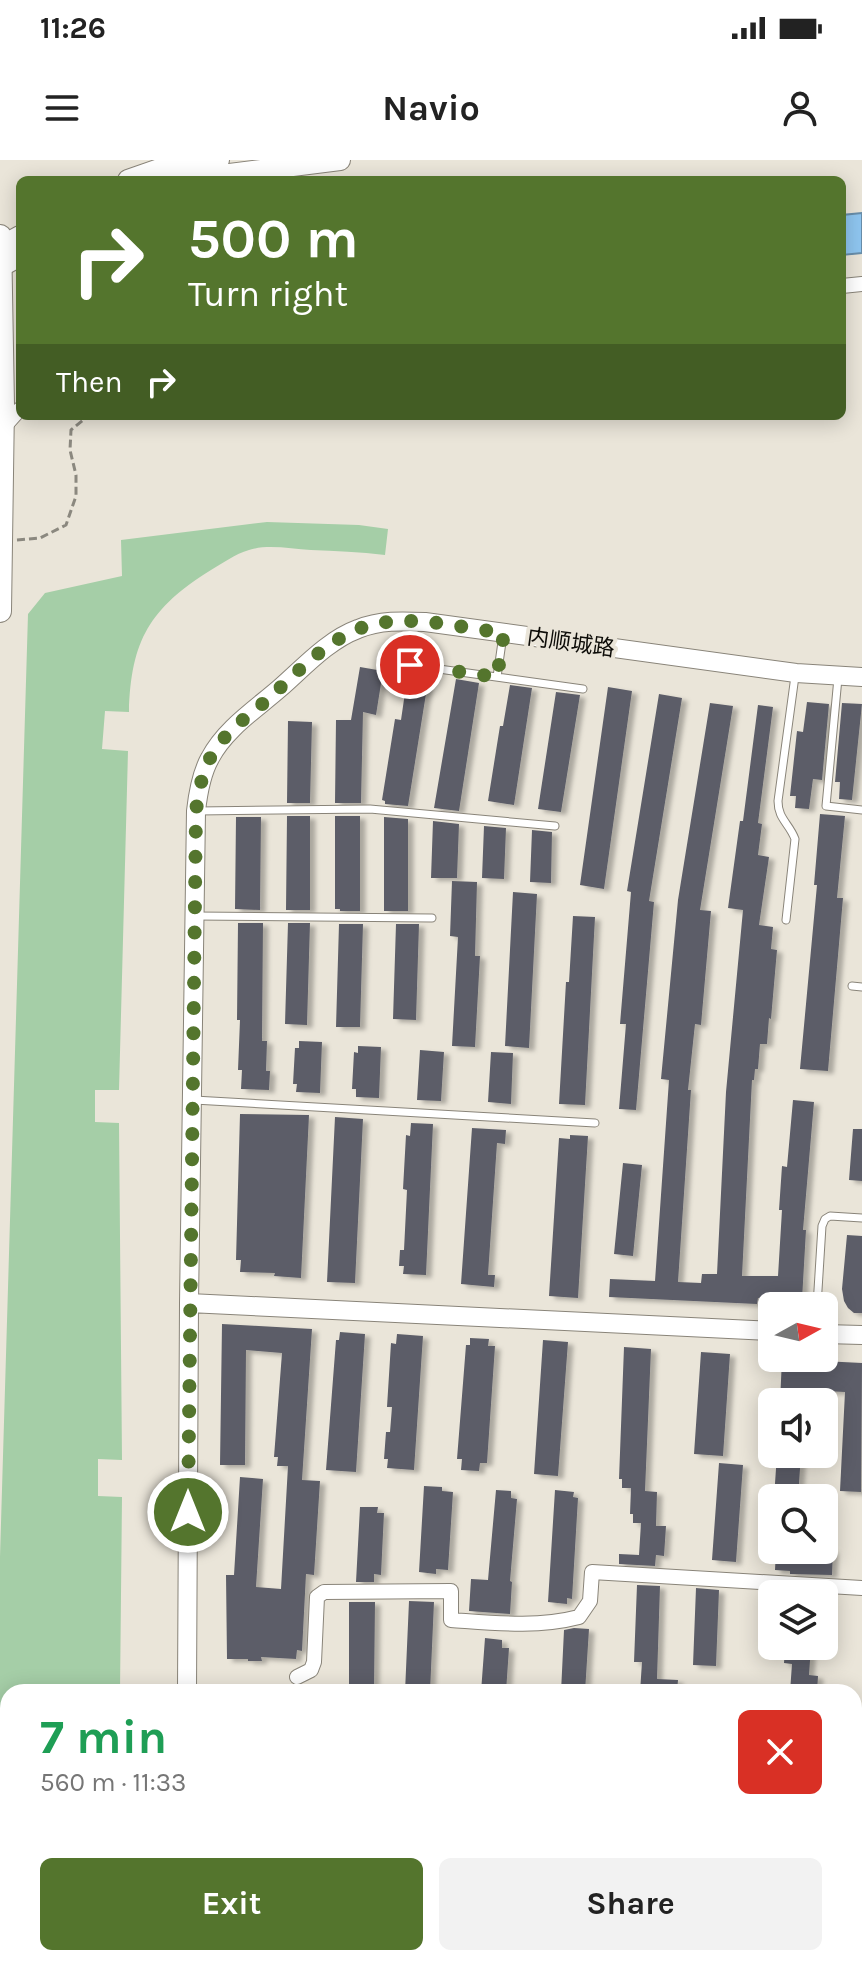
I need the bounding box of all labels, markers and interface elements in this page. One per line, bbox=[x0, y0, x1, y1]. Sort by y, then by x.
text: 11:26 bbox=[40, 10, 106, 46]
icon: menu bbox=[40, 86, 84, 130]
icon: person bbox=[778, 86, 822, 130]
text: Navio bbox=[382, 87, 480, 129]
text: 500 m bbox=[188, 206, 359, 271]
icon: right bbox=[56, 208, 160, 312]
text: Turn right bbox=[188, 273, 348, 315]
icon: right bbox=[139, 360, 183, 404]
text: Then bbox=[56, 364, 123, 400]
street label: 内顺城路 bbox=[525, 624, 616, 662]
pin bbox=[376, 631, 444, 699]
icon: arrive bbox=[388, 643, 432, 687]
north arrow bbox=[758, 1292, 838, 1372]
map controls bbox=[758, 1292, 838, 1660]
button: sound bbox=[758, 1388, 838, 1468]
position arrow bbox=[146, 1470, 230, 1554]
button: search bbox=[758, 1484, 838, 1564]
button: layers bbox=[758, 1580, 838, 1660]
text: 7 min bbox=[40, 1709, 167, 1765]
button: close bbox=[738, 1710, 822, 1794]
text: 560 m · 11:33 bbox=[40, 1767, 186, 1798]
button: Exit bbox=[40, 1858, 423, 1950]
button: Share bbox=[439, 1858, 822, 1950]

